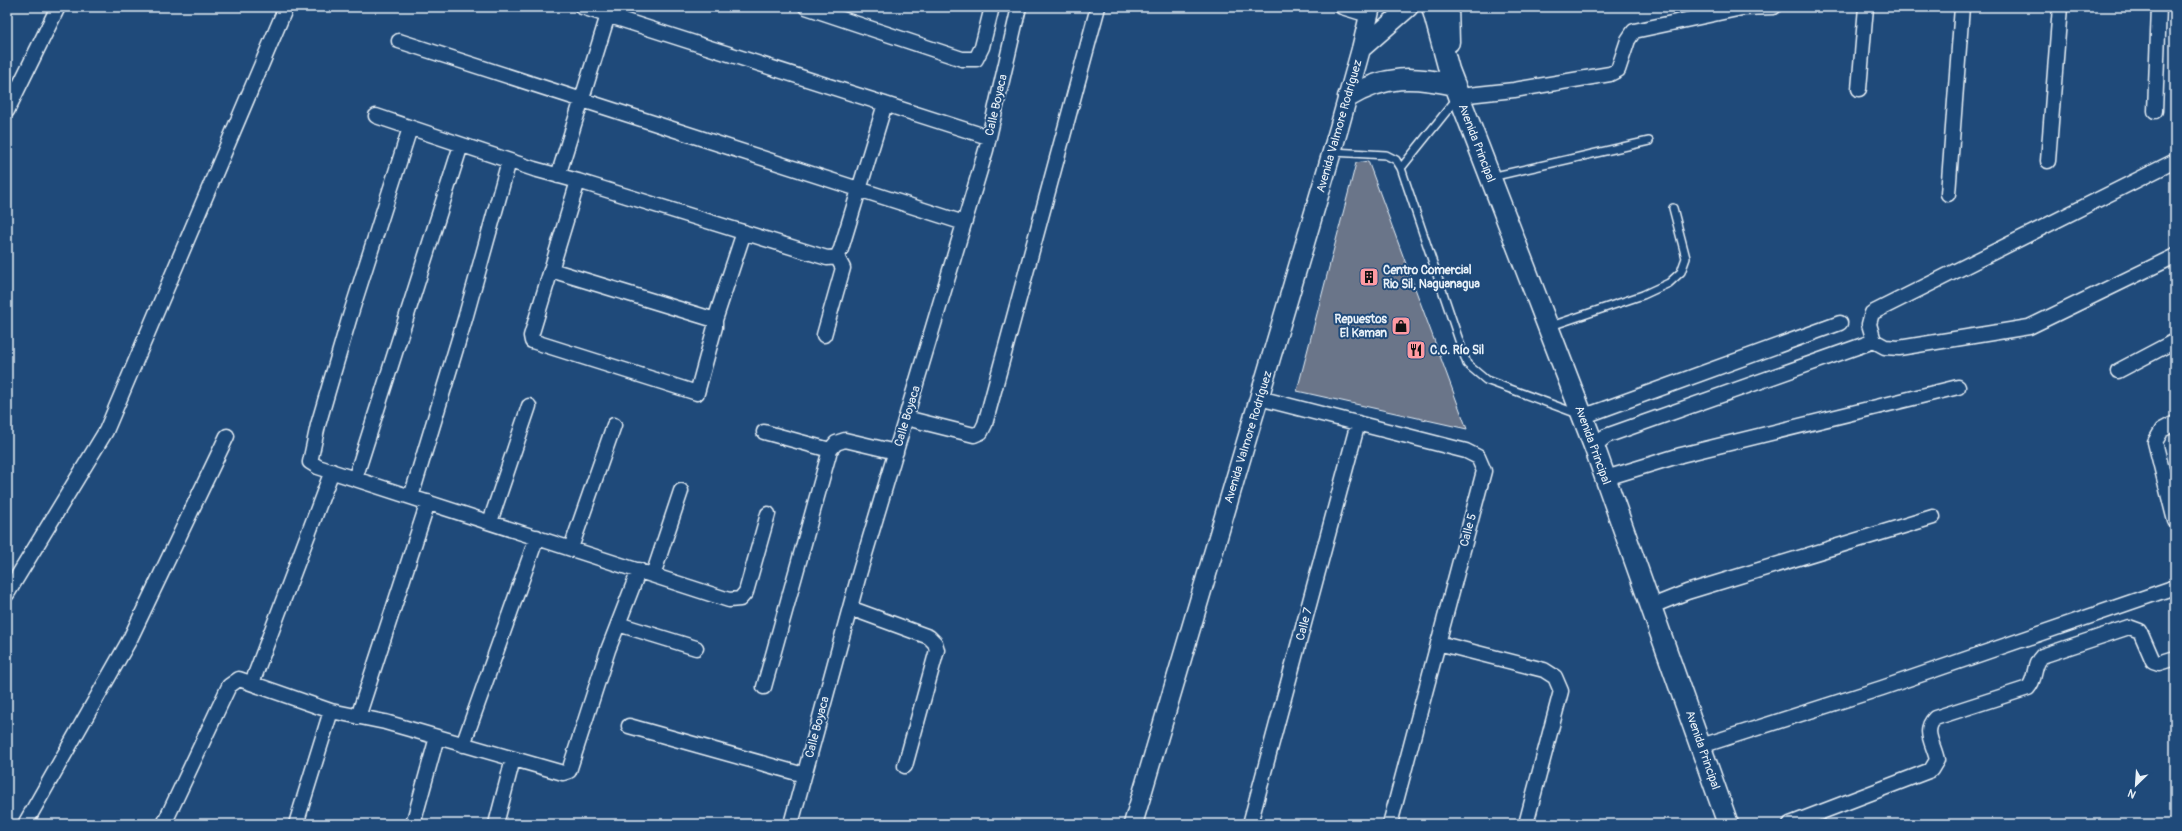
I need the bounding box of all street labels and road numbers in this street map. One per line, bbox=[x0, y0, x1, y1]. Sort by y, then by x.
street label: Avenida Valmore Rodríguez bbox=[1313, 58, 1366, 194]
street label: Calle Boyaca bbox=[982, 72, 1011, 137]
street label: Avenida Principal bbox=[1455, 102, 1498, 185]
street label: Avenida Valmore Rodríguez bbox=[1221, 369, 1276, 505]
street label: Calle Boyaca bbox=[891, 384, 924, 448]
street label: Avenida Principal bbox=[1571, 404, 1614, 487]
street label: Calle 5 bbox=[1457, 512, 1480, 548]
street label: Calle 7 bbox=[1293, 605, 1316, 642]
street label: Calle Boyaca bbox=[802, 694, 833, 759]
street label: Avenida Principal bbox=[1682, 709, 1723, 792]

